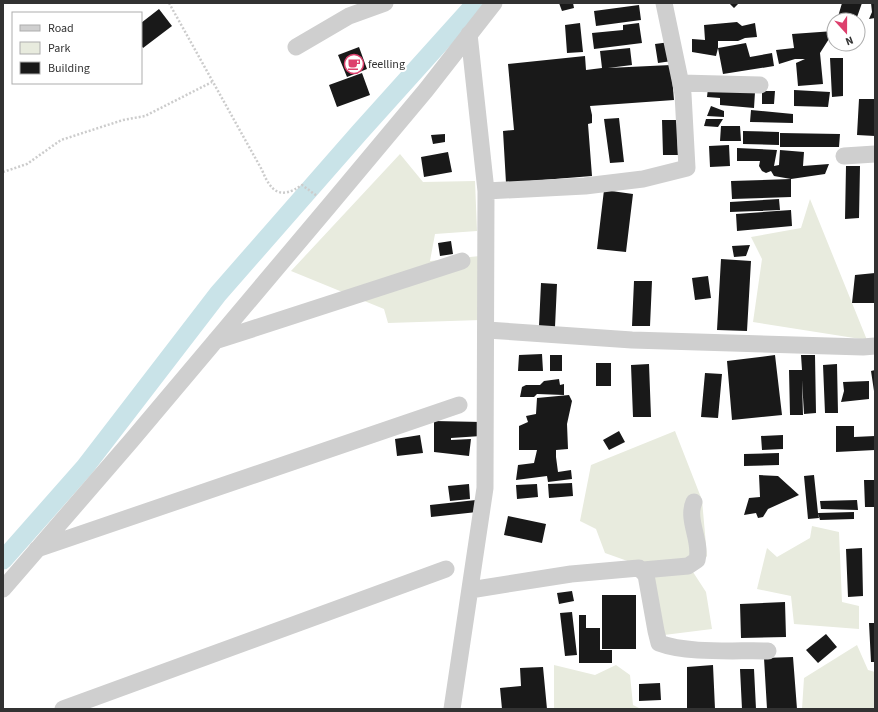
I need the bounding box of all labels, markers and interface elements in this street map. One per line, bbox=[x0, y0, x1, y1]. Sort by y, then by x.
legend bbox=[12, 12, 142, 84]
north arrow bbox=[826, 12, 866, 52]
text: Road bbox=[48, 20, 74, 37]
text: N bbox=[843, 33, 856, 49]
text: Park bbox=[48, 40, 70, 57]
cafe icon: feelling bbox=[343, 53, 365, 75]
place label: feelling bbox=[368, 56, 405, 73]
text: Building bbox=[48, 60, 90, 77]

